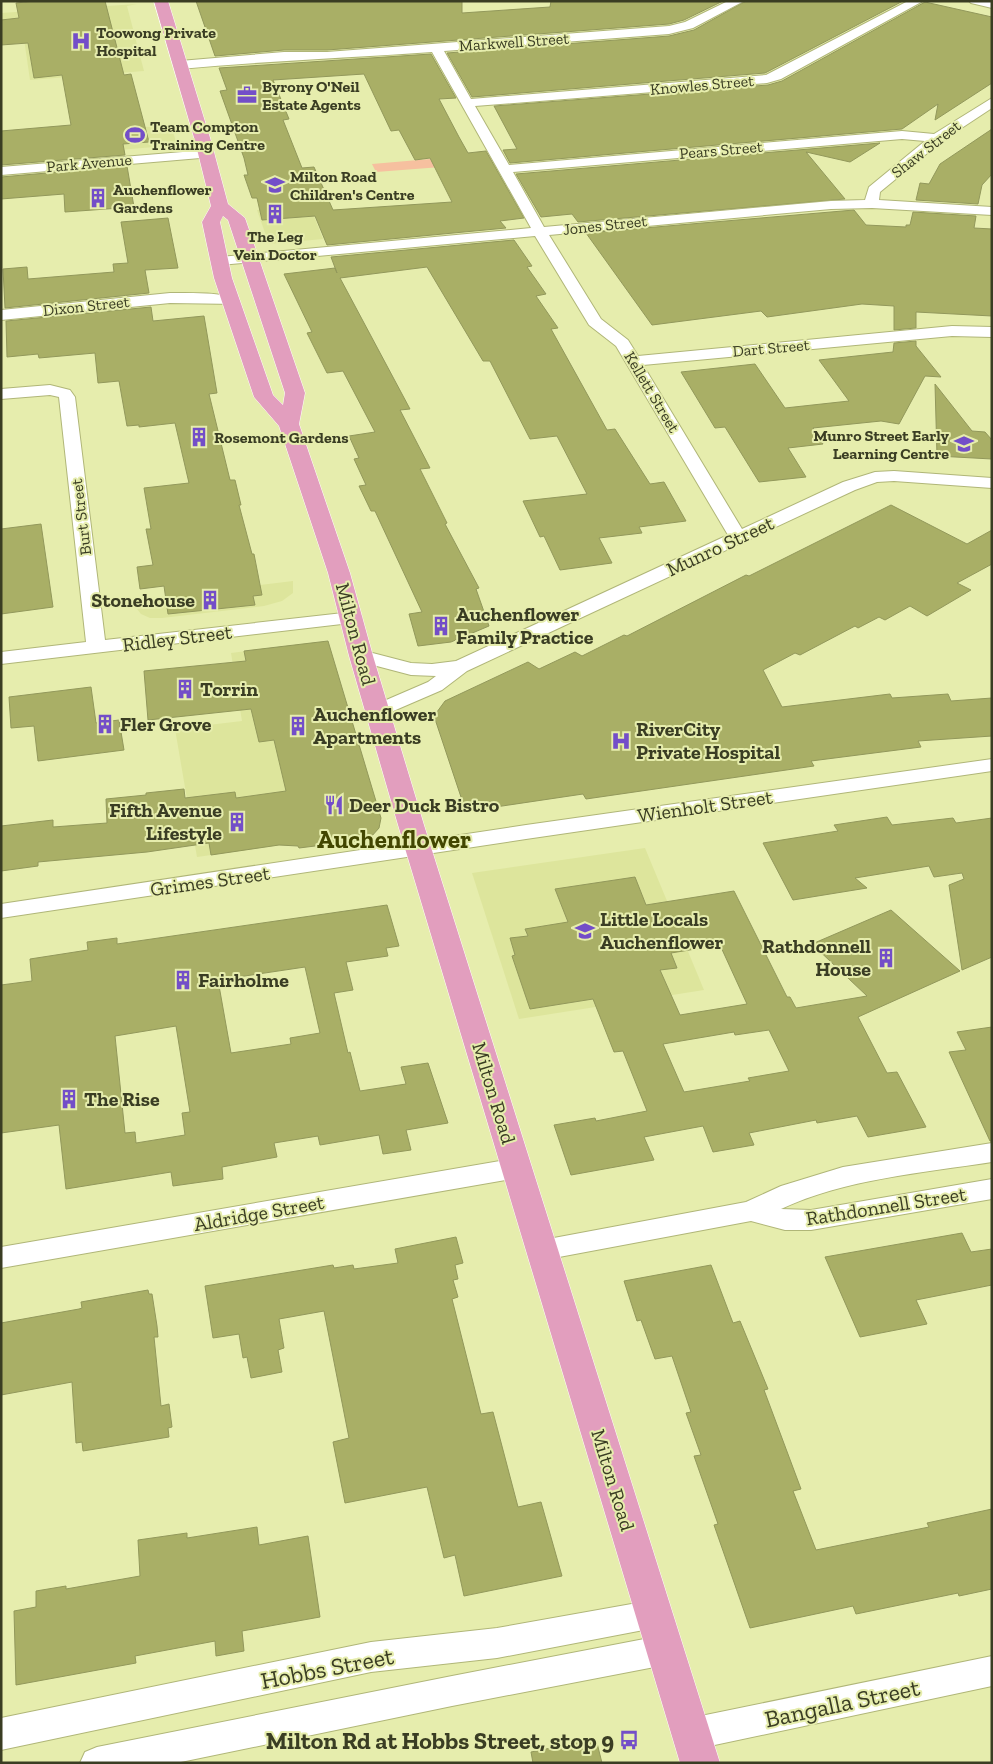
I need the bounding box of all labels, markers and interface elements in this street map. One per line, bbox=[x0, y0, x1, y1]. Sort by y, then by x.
place label: Toowong Private Hospital bbox=[96, 23, 216, 60]
street label: Markwell Street bbox=[458, 29, 570, 55]
hospital icon: Toowong Private Hospital bbox=[70, 30, 92, 52]
street label: Knowles Street bbox=[649, 71, 755, 99]
place label: Byrony O'Neil Estate Agents bbox=[262, 77, 361, 114]
office icon: Byrony O'Neil Estate Agents bbox=[236, 84, 258, 106]
street label: Shaw Street bbox=[888, 116, 964, 182]
place label: Team Compton Training Centre bbox=[150, 117, 265, 154]
sports icon: Team Compton Training Centre bbox=[124, 124, 146, 146]
street label: Pears Street bbox=[679, 137, 764, 163]
street label: Park Avenue bbox=[46, 150, 132, 176]
place label: Milton Road Children's Centre bbox=[290, 167, 415, 204]
school or university icon: Milton Road Children's Centre bbox=[264, 174, 286, 196]
place label: Auchenflower Gardens bbox=[113, 180, 212, 217]
building icon: Auchenflower Gardens bbox=[87, 187, 109, 209]
building icon: The Leg Vein Doctor bbox=[264, 203, 286, 225]
street label: Jones Street bbox=[562, 211, 648, 239]
place label: The Leg Vein Doctor bbox=[233, 227, 317, 264]
street label: Dixon Street bbox=[42, 292, 130, 320]
street label: Dart Street bbox=[732, 335, 810, 361]
street label: Kellett Street bbox=[620, 348, 684, 436]
building icon: Rosemont Gardens bbox=[188, 426, 210, 448]
place label: Munro Street Early Learning Centre bbox=[813, 426, 950, 463]
place label: Rosemont Gardens bbox=[214, 428, 349, 447]
school or university icon: Munro Street Early Learning Centre bbox=[953, 433, 975, 455]
street label: Burt Street bbox=[67, 478, 95, 556]
street label: Munro Street bbox=[662, 510, 778, 581]
street label: Milton Road bbox=[331, 580, 381, 688]
place label: Stonehouse bbox=[91, 588, 195, 612]
building icon: Stonehouse bbox=[199, 589, 221, 611]
place label: Auchenflower Family Practice bbox=[456, 602, 594, 649]
building icon: Auchenflower Family Practice bbox=[430, 615, 452, 637]
street label: Ridley Street bbox=[121, 619, 234, 657]
place label: Torrin bbox=[200, 677, 258, 701]
building icon: Torrin bbox=[174, 678, 196, 700]
place label: Auchenflower Apartments bbox=[313, 702, 436, 749]
place label: Fler Grove bbox=[120, 712, 212, 736]
building icon: Fler Grove bbox=[94, 713, 116, 735]
building icon: Auchenflower Apartments bbox=[287, 715, 309, 737]
place label: RiverCity Private Hospital bbox=[636, 717, 780, 764]
hospital icon: RiverCity Private Hospital bbox=[610, 730, 632, 752]
street label: Wienholt Street bbox=[636, 785, 775, 827]
place label: Deer Duck Bistro bbox=[349, 793, 500, 817]
restaurant icon: Deer Duck Bistro bbox=[323, 794, 345, 816]
place label: Fifth Avenue Lifestyle bbox=[109, 798, 222, 845]
building icon: Fifth Avenue Lifestyle bbox=[226, 811, 248, 833]
district label: Auchenflower bbox=[317, 824, 471, 854]
street label: Grimes Street bbox=[149, 861, 272, 901]
place label: Little Locals Auchenflower bbox=[600, 907, 723, 954]
school or university icon: Little Locals Auchenflower bbox=[574, 920, 596, 942]
place label: Rathdonnell House bbox=[762, 934, 871, 981]
building icon: Rathdonnell House bbox=[875, 947, 897, 969]
place label: Fairholme bbox=[198, 968, 289, 992]
building icon: Fairholme bbox=[172, 969, 194, 991]
street label: Milton Road bbox=[467, 1039, 521, 1147]
place label: The Rise bbox=[84, 1087, 160, 1111]
building icon: The Rise bbox=[58, 1088, 80, 1110]
street label: Rathdonnell Street bbox=[804, 1181, 968, 1231]
street label: Aldridge Street bbox=[192, 1190, 327, 1236]
street label: Milton Road bbox=[586, 1426, 640, 1534]
street label: Hobbs Street bbox=[258, 1641, 396, 1695]
street label: Bangalla Street bbox=[762, 1672, 922, 1734]
place label: Milton Rd at Hobbs Street, stop 9 bbox=[266, 1726, 614, 1755]
bus stop icon: Milton Rd at Hobbs Street, stop 9 bbox=[618, 1729, 640, 1751]

